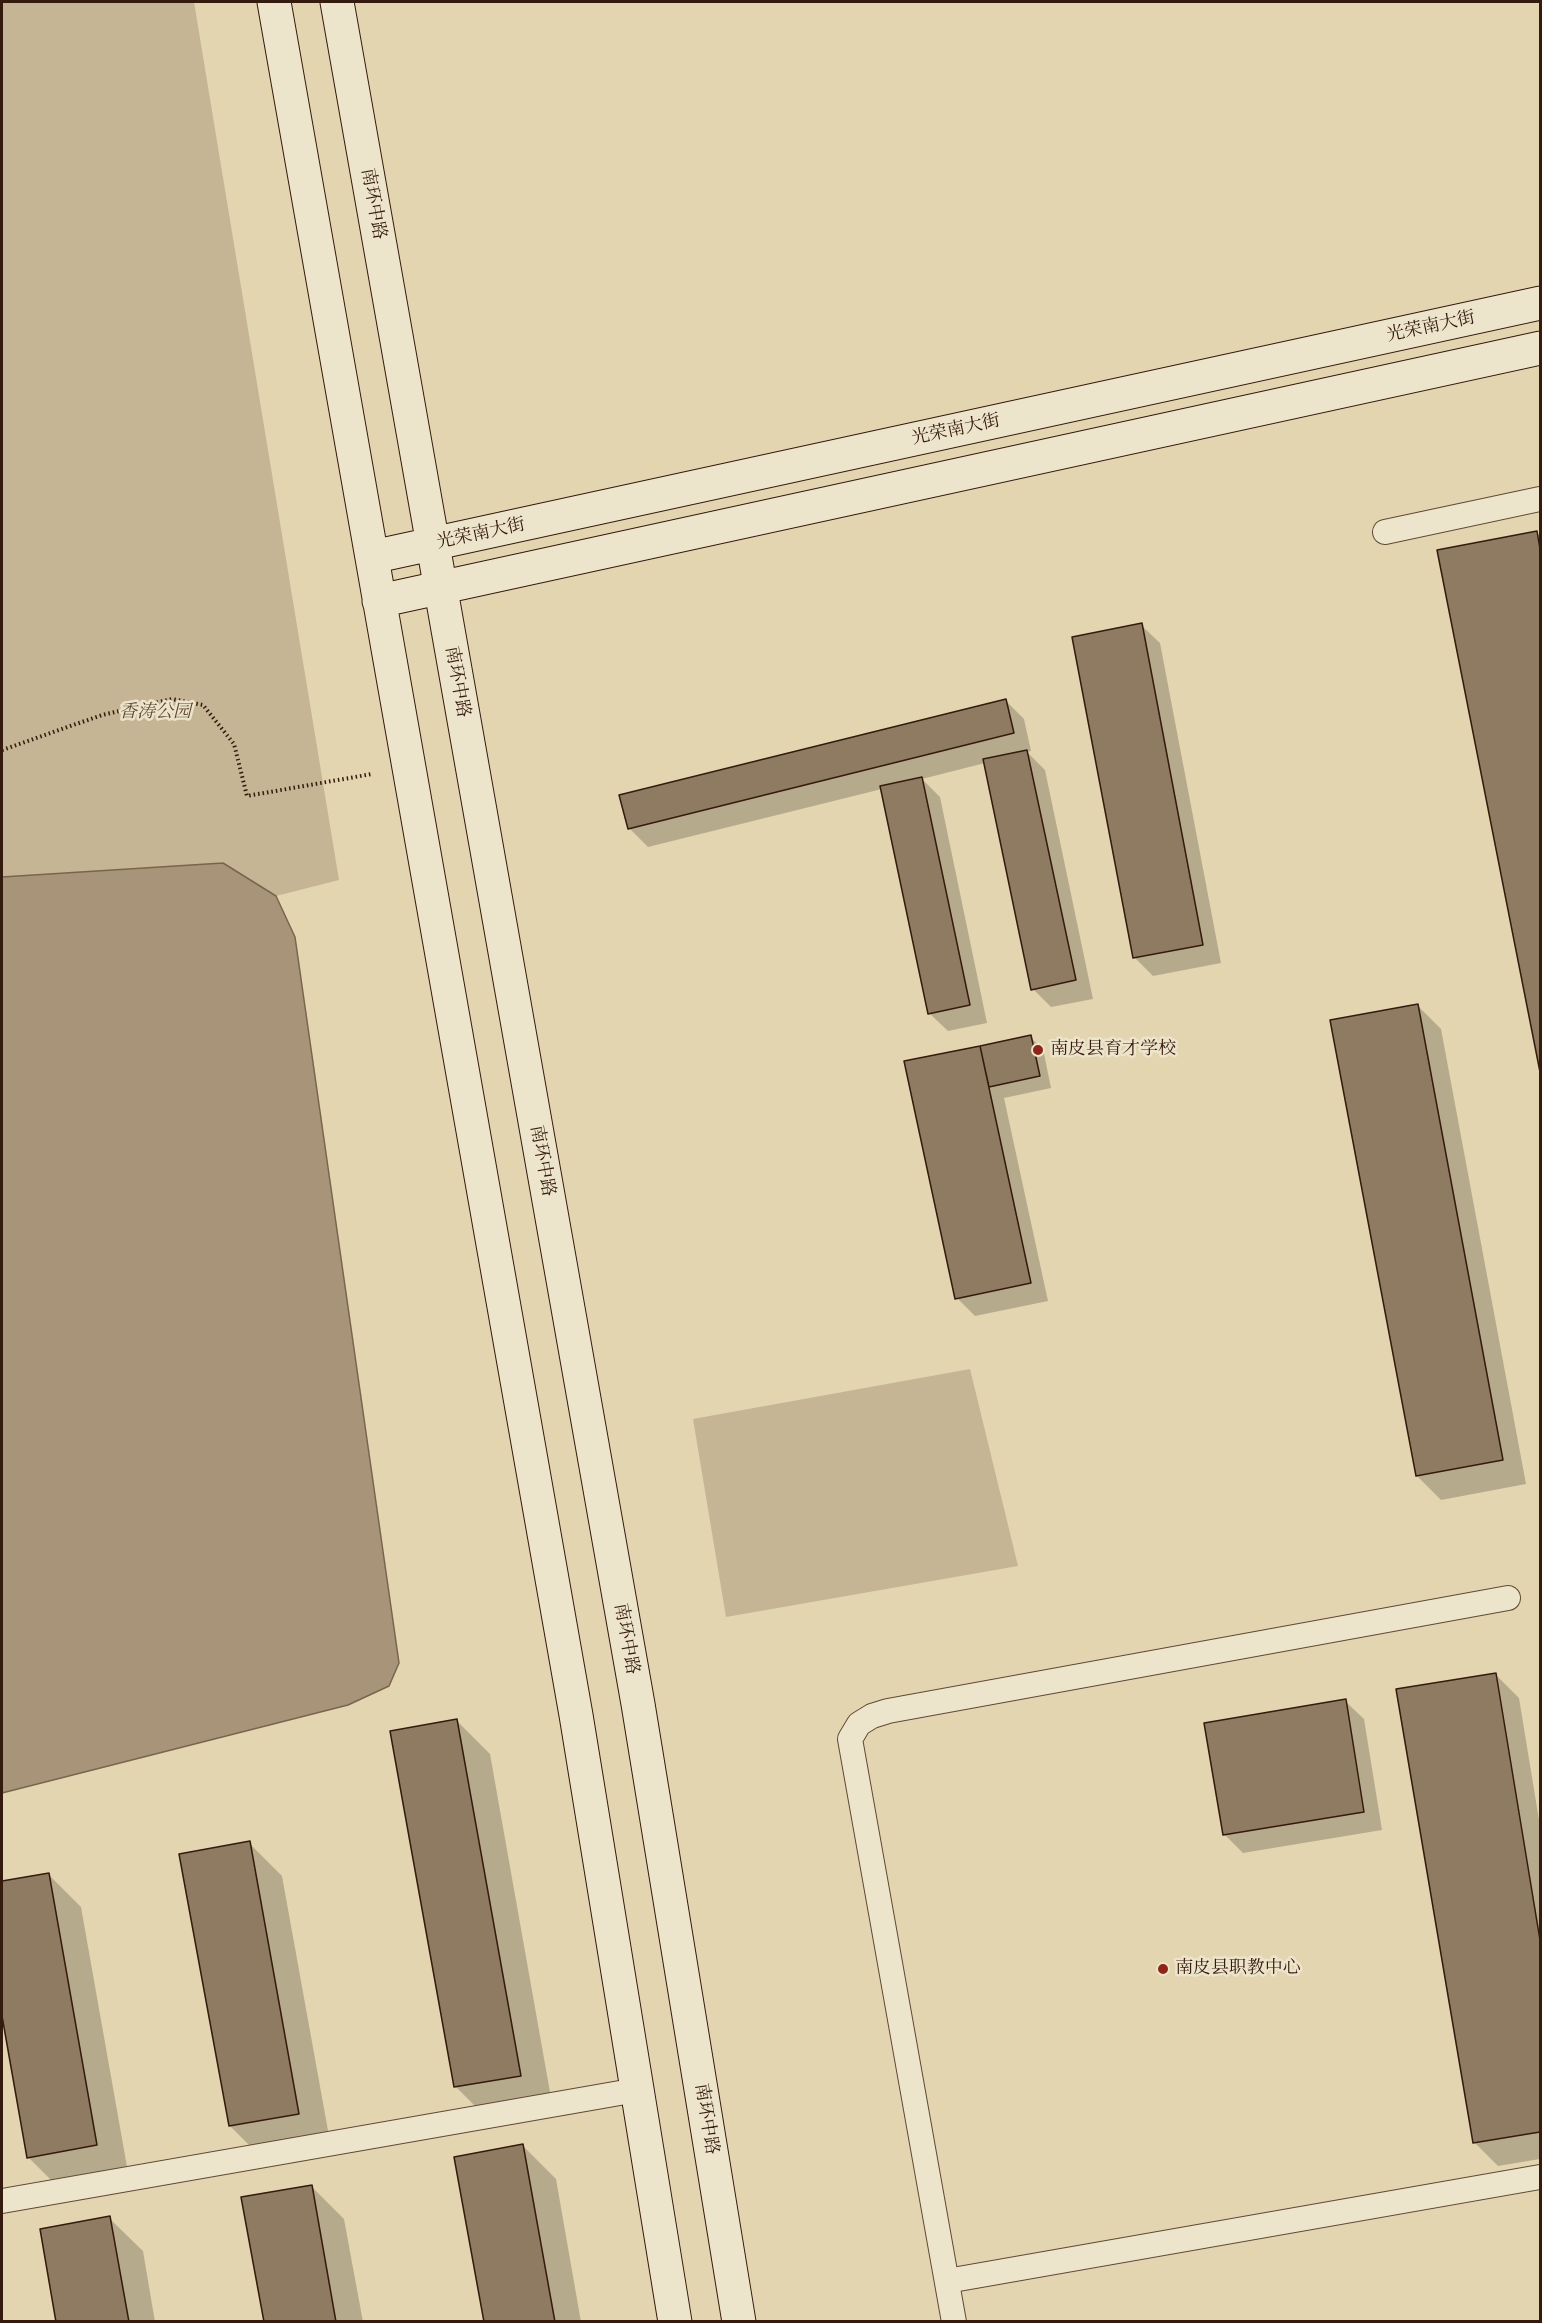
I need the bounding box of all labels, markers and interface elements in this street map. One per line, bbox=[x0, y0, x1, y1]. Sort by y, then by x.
street label: 南环中路 bbox=[356, 167, 390, 241]
street label: 光荣南大街 bbox=[1385, 307, 1477, 347]
street label: 光荣南大街 bbox=[910, 410, 1002, 450]
street label: 光荣南大街 bbox=[435, 514, 527, 554]
street label: 南环中路 bbox=[440, 645, 474, 719]
park label: 香涛公园 bbox=[119, 702, 191, 724]
place label: 南皮县育才学校 bbox=[1050, 1039, 1176, 1061]
marker: 南皮县育才学校 bbox=[1031, 1043, 1045, 1057]
street label: 南环中路 bbox=[525, 1124, 559, 1198]
street label: 南环中路 bbox=[609, 1602, 643, 1676]
place label: 南皮县职教中心 bbox=[1175, 1958, 1301, 1980]
marker: 南皮县职教中心 bbox=[1156, 1962, 1170, 1976]
street label: 南环中路 bbox=[690, 2082, 722, 2156]

